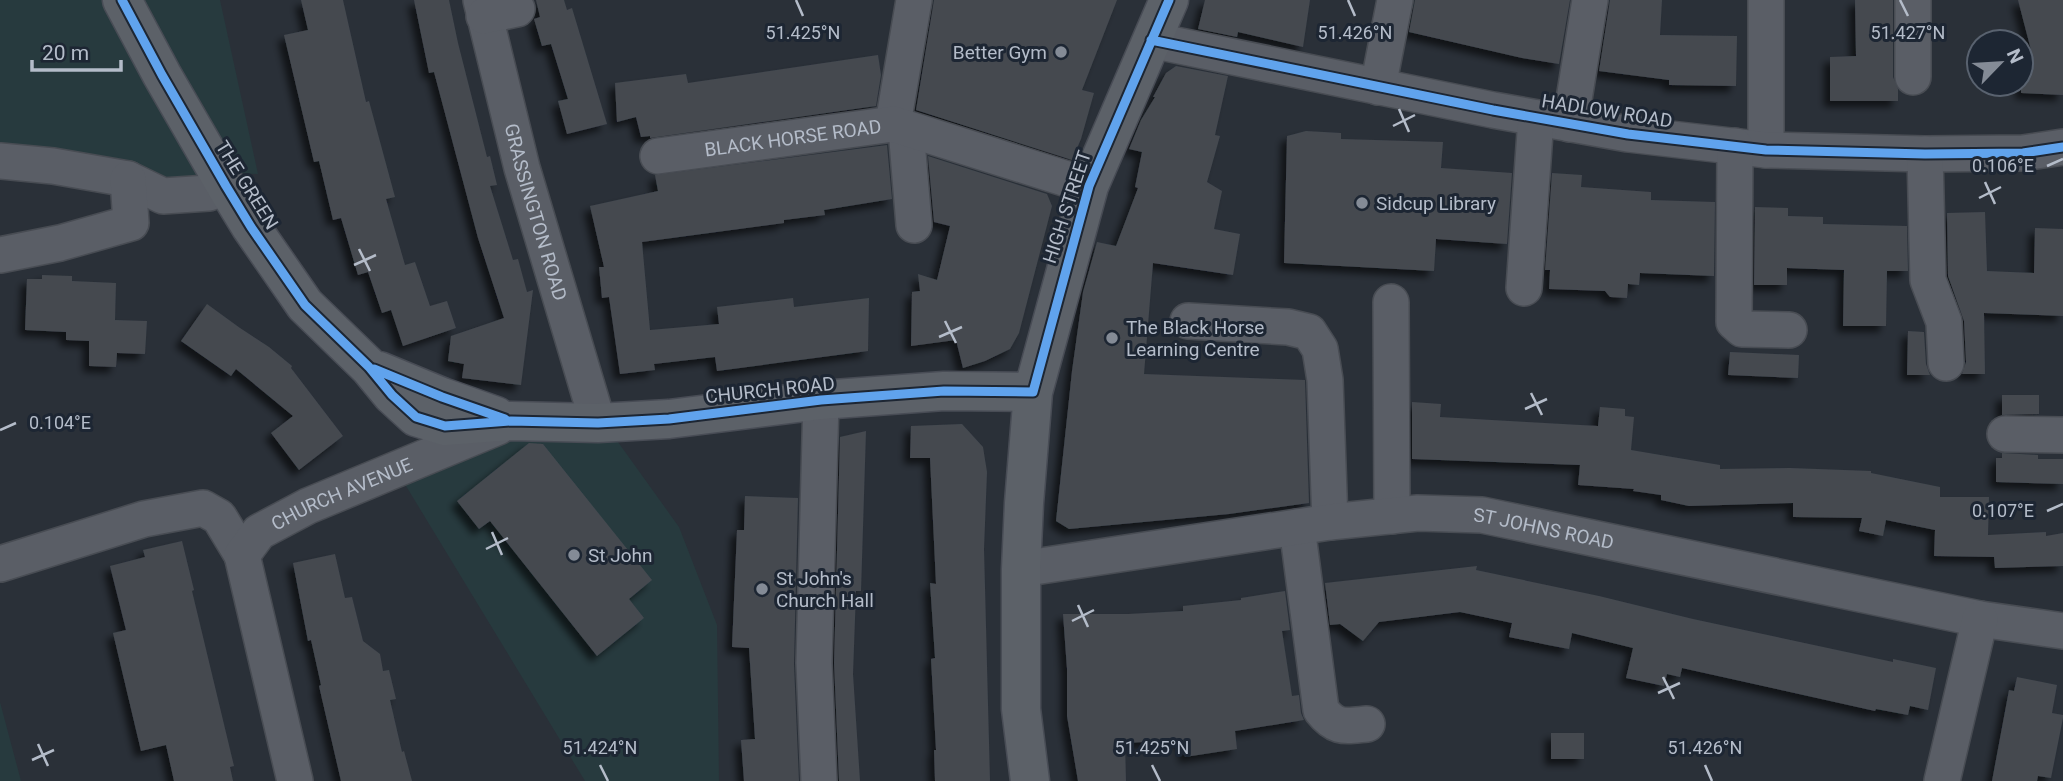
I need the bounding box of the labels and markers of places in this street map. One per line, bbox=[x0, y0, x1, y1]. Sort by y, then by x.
place label: Better Gym bbox=[953, 41, 1047, 64]
marker: Better Gym bbox=[1053, 44, 1069, 60]
place label: Sidcup Library bbox=[1376, 192, 1496, 215]
marker: Sidcup Library bbox=[1354, 195, 1370, 211]
place label: The Black Horse Learning Centre bbox=[1126, 316, 1264, 361]
marker: The Black Horse Learning Centre bbox=[1104, 330, 1120, 346]
place label: St John bbox=[588, 544, 653, 567]
marker: St John bbox=[566, 547, 582, 563]
place label: St John's Church Hall bbox=[776, 567, 874, 612]
marker: St John's Church Hall bbox=[754, 581, 770, 597]

